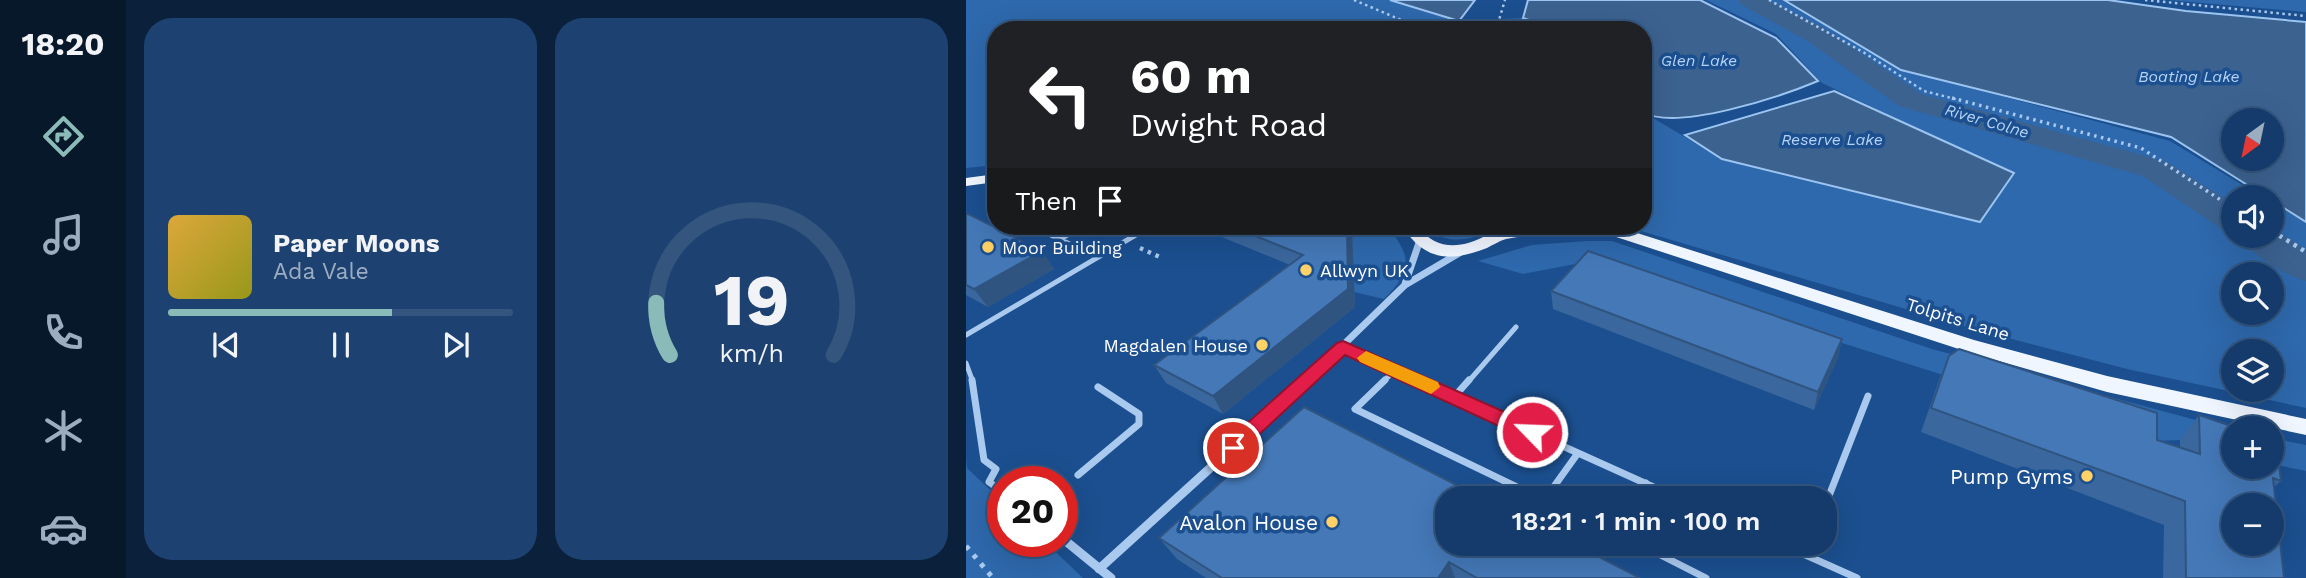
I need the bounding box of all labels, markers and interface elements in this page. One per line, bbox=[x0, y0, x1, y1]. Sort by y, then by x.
text: 18:20 bbox=[21, 25, 105, 63]
text: 60 m bbox=[1130, 47, 1252, 105]
icon: left bbox=[1015, 49, 1106, 140]
water label: Glen Lake bbox=[1661, 51, 1737, 70]
water label: Boating Lake bbox=[2138, 67, 2240, 86]
water label: River Colne bbox=[1943, 100, 2031, 142]
text: Dwight Road bbox=[1130, 106, 1327, 144]
north arrow bbox=[2221, 108, 2284, 172]
map controls bbox=[2221, 108, 2284, 556]
icon: directions bbox=[39, 112, 88, 161]
water label: Reserve Lake bbox=[1781, 130, 1883, 149]
icon: arrive bbox=[1091, 182, 1129, 220]
button: sound bbox=[2221, 185, 2284, 248]
text: Then bbox=[1015, 186, 1077, 216]
icon: music bbox=[39, 210, 88, 259]
text: Paper Moons bbox=[273, 228, 440, 258]
place label: Moor Building bbox=[1002, 237, 1122, 258]
marker: Moor Building bbox=[980, 239, 996, 255]
text: 19 bbox=[713, 257, 790, 343]
text: Ada Vale bbox=[273, 258, 369, 285]
place label: Allwyn UK bbox=[1320, 260, 1409, 281]
marker: Allwyn UK bbox=[1298, 262, 1314, 278]
button: search bbox=[2221, 262, 2284, 325]
street label: Tolpits Lane bbox=[1904, 293, 2012, 345]
icon: phone bbox=[39, 308, 88, 357]
icon: previous bbox=[207, 326, 245, 364]
icon: pause bbox=[322, 326, 360, 364]
icon: next bbox=[437, 326, 475, 364]
place label: Magdalen House bbox=[1103, 335, 1248, 356]
marker: Magdalen House bbox=[1254, 337, 1270, 353]
text: km/h bbox=[719, 339, 784, 368]
button: layers bbox=[2221, 339, 2284, 402]
position arrow bbox=[1495, 395, 1569, 469]
icon: climate bbox=[39, 406, 88, 455]
button: + bbox=[2221, 416, 2284, 479]
pin bbox=[1203, 418, 1263, 478]
icon: arrive bbox=[1214, 429, 1252, 467]
place label: Pump Gyms bbox=[1950, 464, 2073, 489]
speed limit sign: 20 bbox=[987, 466, 1078, 557]
marker: Pump Gyms bbox=[2079, 468, 2095, 484]
button: − bbox=[2221, 493, 2284, 556]
icon: car bbox=[39, 504, 88, 553]
text: 18:21 · 1 min · 100 m bbox=[1512, 506, 1760, 536]
place label: Avalon House bbox=[1179, 510, 1318, 535]
marker: Avalon House bbox=[1324, 514, 1340, 530]

